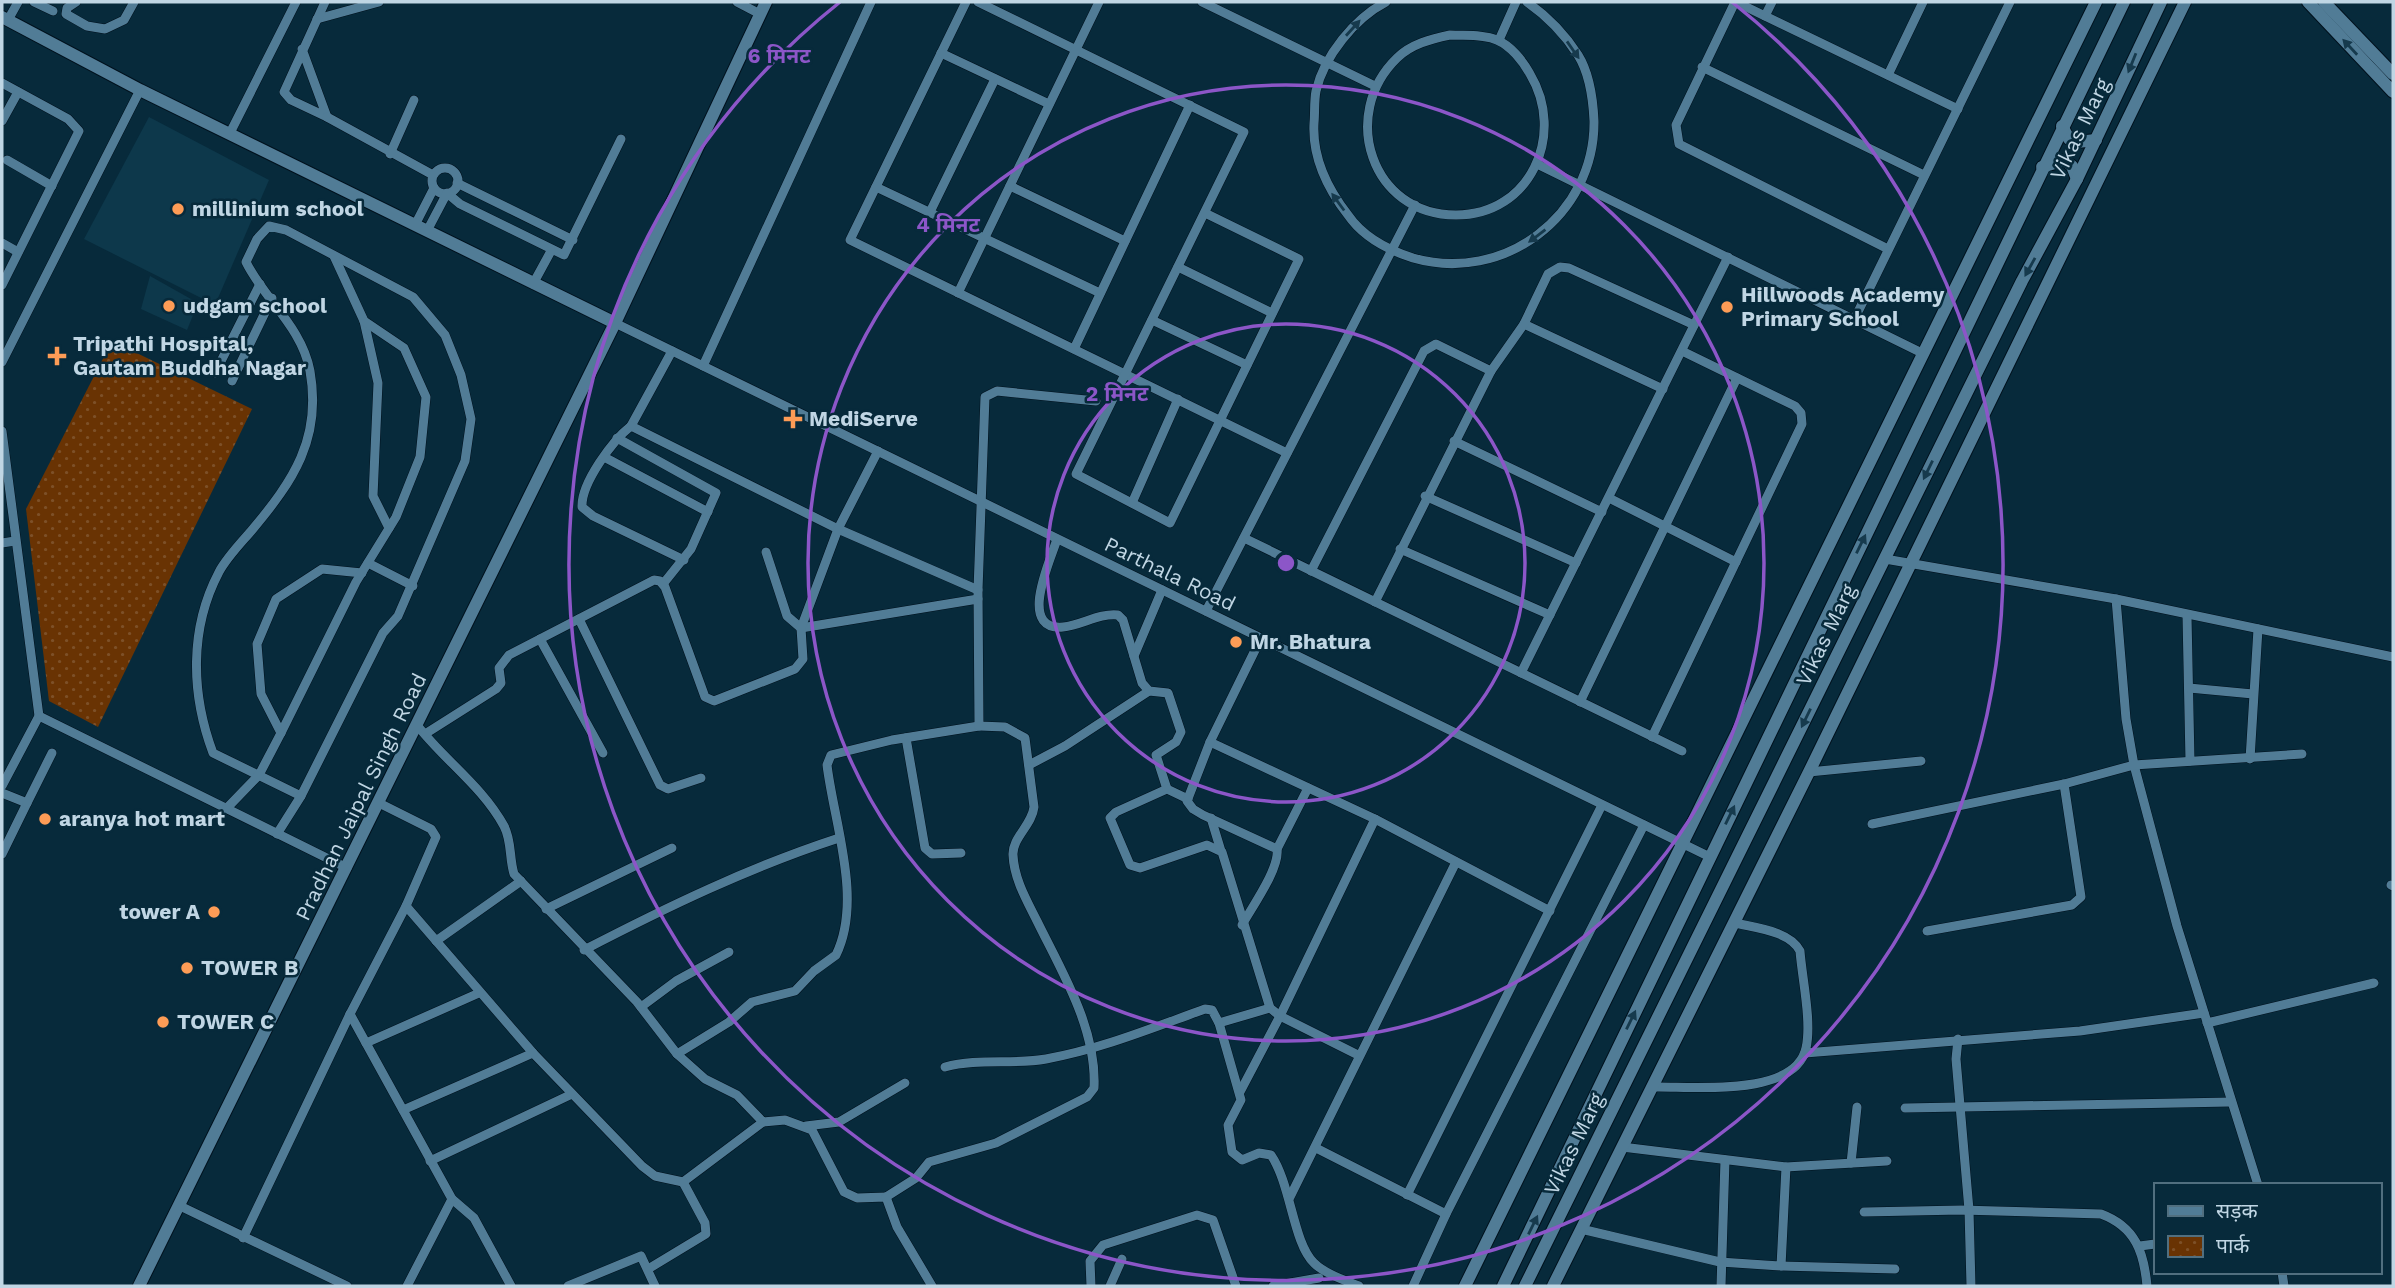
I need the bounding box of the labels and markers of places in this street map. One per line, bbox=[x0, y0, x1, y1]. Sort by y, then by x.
place label: millinium school bbox=[192, 196, 364, 221]
marker: millinium school bbox=[170, 201, 186, 217]
place label: Hillwoods Academy Primary School bbox=[1741, 282, 1944, 331]
place label: udgam school bbox=[183, 293, 327, 318]
marker: udgam school bbox=[161, 298, 177, 314]
marker: Hillwoods Academy Primary School bbox=[1719, 299, 1735, 315]
place label: Tripathi Hospital, Gautam Buddha Nagar bbox=[73, 331, 306, 380]
marker: Tripathi Hospital, Gautam Buddha Nagar bbox=[47, 346, 67, 366]
place label: MediServe bbox=[809, 406, 918, 431]
marker: MediServe bbox=[783, 409, 803, 429]
centre of rings bbox=[1274, 551, 1298, 575]
place label: Mr. Bhatura bbox=[1250, 629, 1372, 654]
marker: Mr. Bhatura bbox=[1228, 634, 1244, 650]
place label: aranya hot mart bbox=[59, 806, 225, 831]
marker: aranya hot mart bbox=[37, 811, 53, 827]
place label: tower A bbox=[119, 899, 201, 924]
marker: tower A bbox=[206, 904, 222, 920]
place label: TOWER B bbox=[201, 955, 298, 980]
marker: TOWER B bbox=[179, 960, 195, 976]
place label: TOWER C bbox=[177, 1009, 274, 1034]
marker: TOWER C bbox=[155, 1014, 171, 1030]

